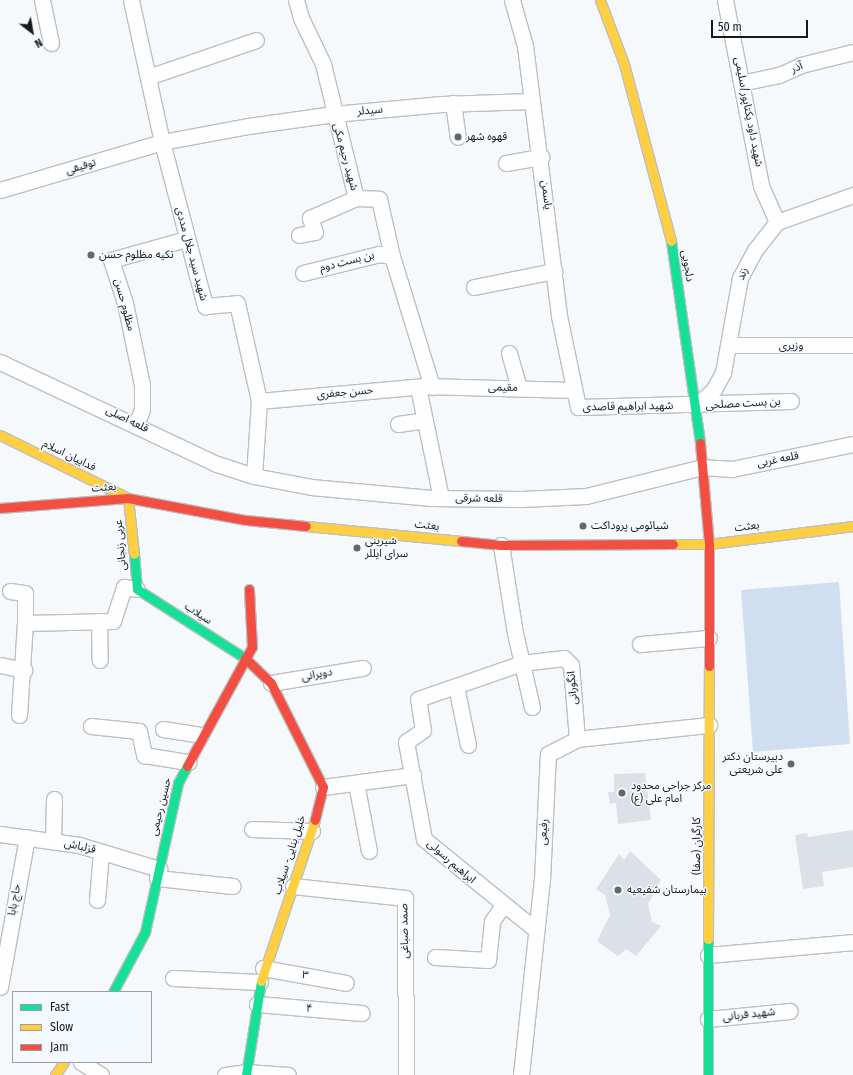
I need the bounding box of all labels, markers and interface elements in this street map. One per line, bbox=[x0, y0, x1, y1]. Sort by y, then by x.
north arrow bbox=[12, 12, 52, 52]
scale bar bbox=[713, 12, 810, 38]
text: 50 m bbox=[718, 20, 742, 34]
text: N bbox=[32, 35, 45, 50]
street label: شهید داود یکتاپور/سلیمی bbox=[731, 56, 765, 168]
street label: آذر bbox=[789, 60, 805, 76]
street label: سیدلر bbox=[357, 103, 383, 119]
street label: شهید رحیم مکی bbox=[330, 122, 360, 192]
place label: قهوه شهر bbox=[466, 130, 507, 144]
marker: قهوه شهر bbox=[453, 132, 463, 142]
street label: توفیقی bbox=[64, 156, 98, 178]
street label: یاسمن bbox=[538, 180, 554, 210]
street label: شهید سید جلال مددی bbox=[172, 206, 210, 302]
place label: تکیه مظلوم حسن bbox=[99, 248, 174, 262]
street label: بن بست دوم bbox=[318, 249, 376, 275]
street label: دلجویی bbox=[678, 249, 696, 283]
marker: تکیه مظلوم حسن bbox=[86, 250, 96, 260]
street label: زند bbox=[735, 266, 751, 282]
street label: مظلوم حسن bbox=[111, 277, 137, 333]
street label: وزیری bbox=[779, 339, 803, 353]
street label: مقیمی bbox=[488, 381, 518, 395]
street label: حسن جعفری bbox=[316, 384, 374, 402]
street label: بن بست مصلحی bbox=[705, 395, 781, 413]
street label: شهید ابراهیم قاصدی bbox=[583, 400, 673, 414]
street label: قلعه اصلی bbox=[104, 404, 150, 436]
street label: فداییان اسلام bbox=[40, 438, 98, 474]
street label: قلعه غربی bbox=[756, 449, 800, 471]
street label: بعثت bbox=[91, 481, 117, 495]
street label: قلعه شرقی bbox=[455, 492, 503, 506]
street label: بعثت bbox=[414, 518, 440, 534]
street label: عربی زنجانی bbox=[112, 519, 130, 571]
place label: شیائومی پروداکت bbox=[591, 519, 669, 533]
street label: بعثت bbox=[734, 519, 760, 535]
marker: شیائومی پروداکت bbox=[578, 521, 588, 531]
place label: شیرینی سرای ایللر bbox=[365, 535, 408, 561]
marker: شیرینی سرای ایللر bbox=[352, 543, 362, 553]
street label: سیلاب bbox=[182, 600, 214, 628]
street label: دویرانی bbox=[300, 666, 334, 684]
street label: انگورانی bbox=[565, 671, 581, 705]
place label: دبیرستان دکتر علی شریعتی bbox=[722, 751, 783, 777]
marker: دبیرستان دکتر علی شریعتی bbox=[786, 759, 796, 769]
street label: حسین رحیمی bbox=[147, 777, 175, 837]
place label: مرکز جراحی محدود امام علی (ع) bbox=[631, 780, 711, 806]
marker: مرکز جراحی محدود امام علی (ع) bbox=[616, 787, 628, 799]
street label: خلیل بنایی- سیلاب bbox=[271, 814, 309, 896]
street label: کارگران (صفا) bbox=[690, 817, 704, 875]
street label: رفیعی bbox=[537, 818, 551, 846]
street label: قزلباش bbox=[63, 837, 97, 857]
street label: ابراهیم رسولی bbox=[424, 837, 478, 887]
street label: حاج بابا bbox=[6, 883, 24, 917]
place label: بیمارستان شفیعیه bbox=[627, 883, 707, 897]
marker: بیمارستان شفیعیه bbox=[612, 884, 624, 896]
street label: صمد صباغی bbox=[398, 903, 412, 959]
street label: ۳ bbox=[301, 969, 309, 983]
legend bbox=[12, 991, 152, 1063]
text: Fast bbox=[50, 1000, 69, 1014]
street label: ۴ bbox=[305, 1002, 313, 1016]
street label: شهید قربانی bbox=[722, 1006, 776, 1024]
text: Slow bbox=[50, 1020, 73, 1034]
text: Jam bbox=[50, 1040, 68, 1054]

